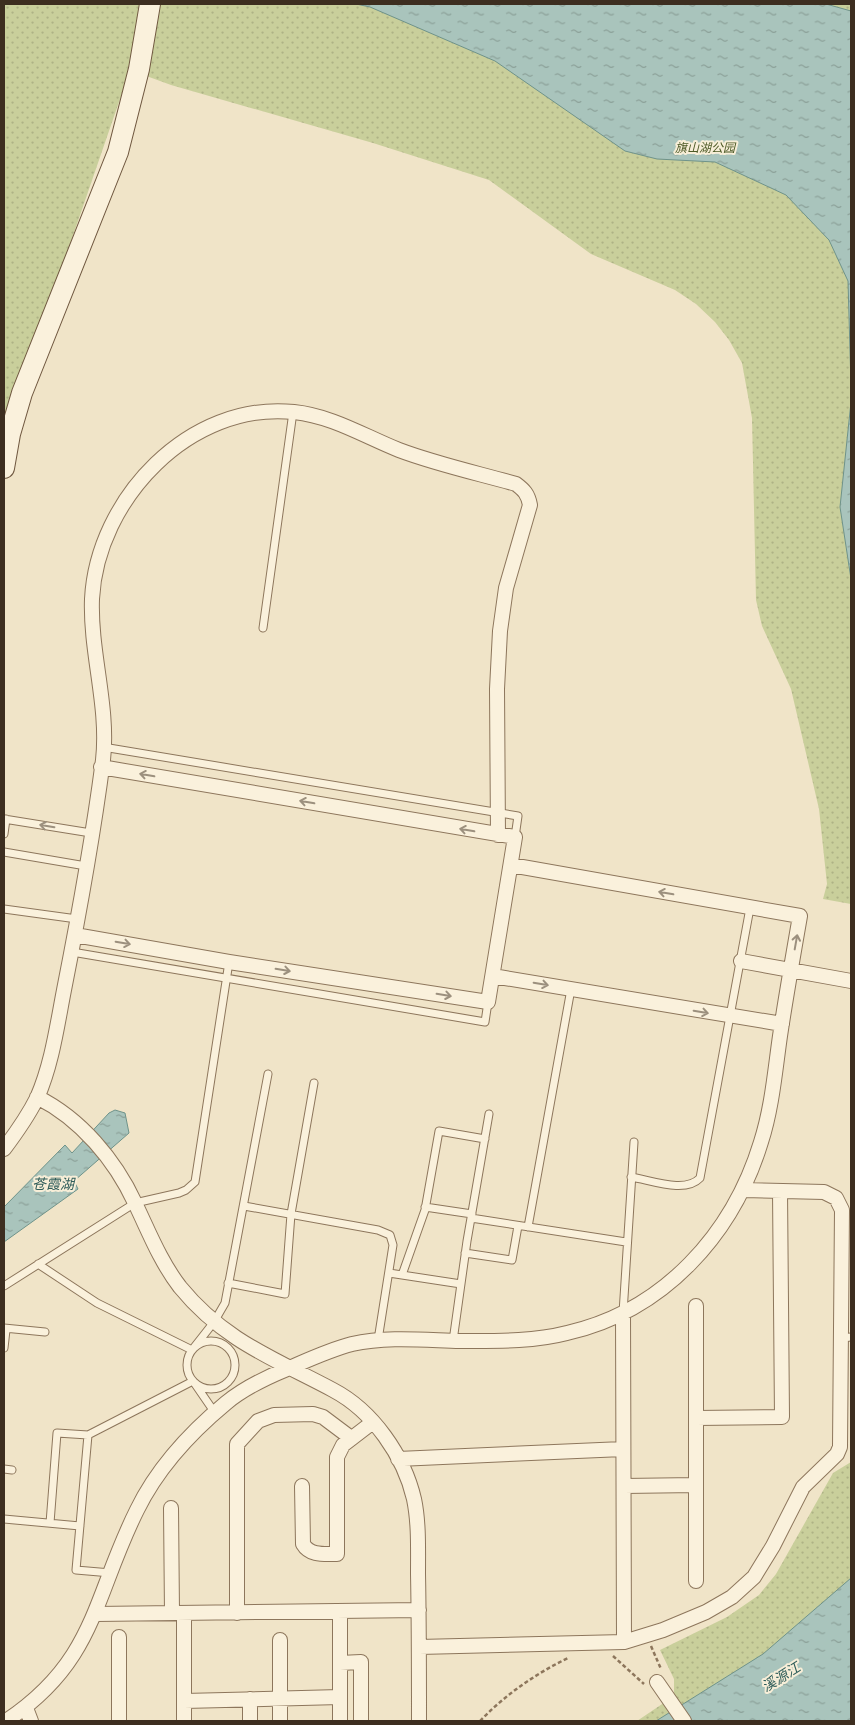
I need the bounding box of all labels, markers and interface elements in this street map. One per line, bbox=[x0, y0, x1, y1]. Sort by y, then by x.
park label: 旗山湖公园 bbox=[675, 140, 737, 156]
one-way arrow bbox=[139, 769, 155, 779]
one-way arrow bbox=[299, 797, 315, 807]
one-way arrow bbox=[40, 820, 56, 830]
one-way arrow bbox=[460, 824, 476, 834]
one-way arrow bbox=[658, 887, 674, 897]
one-way arrow bbox=[791, 934, 801, 950]
one-way arrow bbox=[115, 939, 131, 949]
one-way arrow bbox=[275, 966, 291, 976]
one-way arrow bbox=[532, 979, 548, 989]
one-way arrow bbox=[435, 991, 451, 1001]
one-way arrow bbox=[692, 1007, 708, 1017]
water label: 苍霞湖 bbox=[32, 1174, 76, 1194]
water label: 溪源江 bbox=[758, 1656, 806, 1697]

